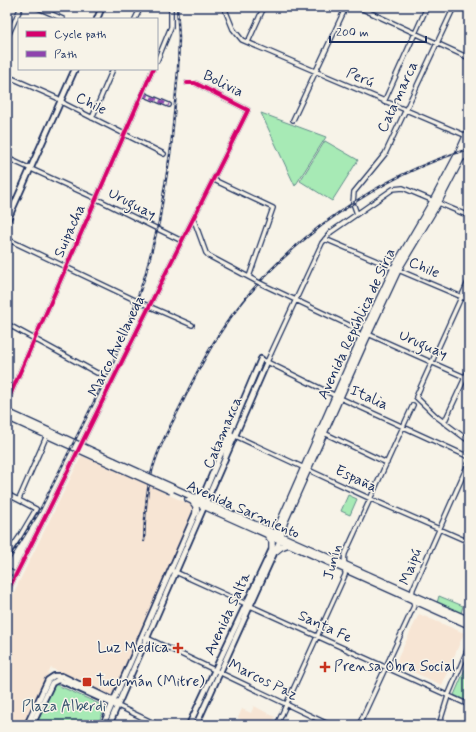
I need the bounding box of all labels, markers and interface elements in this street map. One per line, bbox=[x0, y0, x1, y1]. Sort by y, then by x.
legend bbox=[18, 18, 158, 70]
scale bar bbox=[330, 18, 426, 44]
text: 200 m bbox=[336, 25, 369, 41]
text: Cycle path bbox=[54, 27, 106, 43]
text: Path bbox=[54, 47, 77, 63]
street label: Catamarca bbox=[373, 58, 423, 136]
street label: Perú bbox=[343, 63, 377, 93]
street label: Bolivia bbox=[200, 66, 246, 102]
street label: Chile bbox=[72, 88, 110, 120]
street label: Uruguay bbox=[104, 183, 159, 225]
street label: Suipacha bbox=[49, 201, 91, 261]
street label: Avenida República de Siria bbox=[313, 245, 401, 403]
street label: Chile bbox=[405, 253, 443, 284]
street label: Marco Avellaneda bbox=[84, 292, 150, 400]
street label: Uruguay bbox=[395, 325, 451, 365]
street label: Italia bbox=[347, 381, 392, 415]
street label: Catamarca bbox=[199, 394, 247, 472]
street label: España bbox=[332, 461, 381, 498]
street label: Avenida Sarmiento bbox=[183, 476, 303, 544]
street label: Junín bbox=[319, 542, 347, 582]
street label: Maipú bbox=[395, 546, 427, 588]
street label: Avenida Salta bbox=[200, 568, 256, 659]
street label: Santa Fe bbox=[295, 606, 355, 648]
place label: Luz Medica bbox=[97, 638, 169, 658]
marker: Luz Medica bbox=[172, 642, 184, 654]
street label: Marcos Paz bbox=[225, 655, 301, 706]
place label: Prensa Obra Social bbox=[334, 657, 456, 677]
marker: Prensa Obra Social bbox=[319, 661, 331, 673]
place label: Tucumán (Mitre) bbox=[96, 672, 205, 692]
marker: Tucumán (Mitre) bbox=[81, 676, 93, 688]
park label: Plaza Alberdi bbox=[22, 697, 106, 717]

